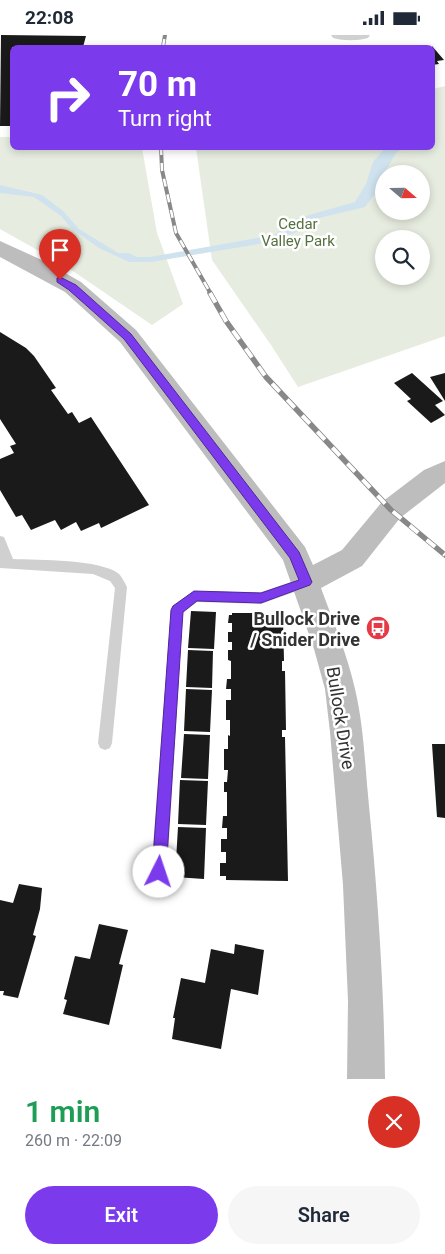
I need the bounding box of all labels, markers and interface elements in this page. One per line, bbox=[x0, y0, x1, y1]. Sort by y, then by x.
text: 22:08 bbox=[25, 6, 74, 29]
text: 70 m bbox=[118, 64, 197, 105]
icon: right bbox=[35, 65, 100, 130]
text: Turn right bbox=[118, 106, 212, 131]
north arrow bbox=[375, 165, 430, 220]
map controls bbox=[375, 165, 430, 285]
park label: Cedar Valley Park bbox=[261, 215, 335, 250]
pin bbox=[39, 229, 81, 280]
button: search bbox=[375, 230, 430, 285]
icon: arrive bbox=[46, 236, 74, 264]
place label: Bullock Drive / Snider Drive bbox=[249, 608, 360, 650]
bus stop icon: Bullock Drive / Snider Drive bbox=[365, 615, 391, 641]
street label: Bullock Drive bbox=[323, 665, 359, 771]
position arrow bbox=[132, 845, 184, 897]
text: 1 min bbox=[25, 1094, 100, 1129]
button: close bbox=[368, 1096, 420, 1148]
text: 260 m · 22:09 bbox=[25, 1131, 122, 1150]
button: Exit bbox=[25, 1186, 218, 1244]
button: Share bbox=[228, 1186, 420, 1244]

